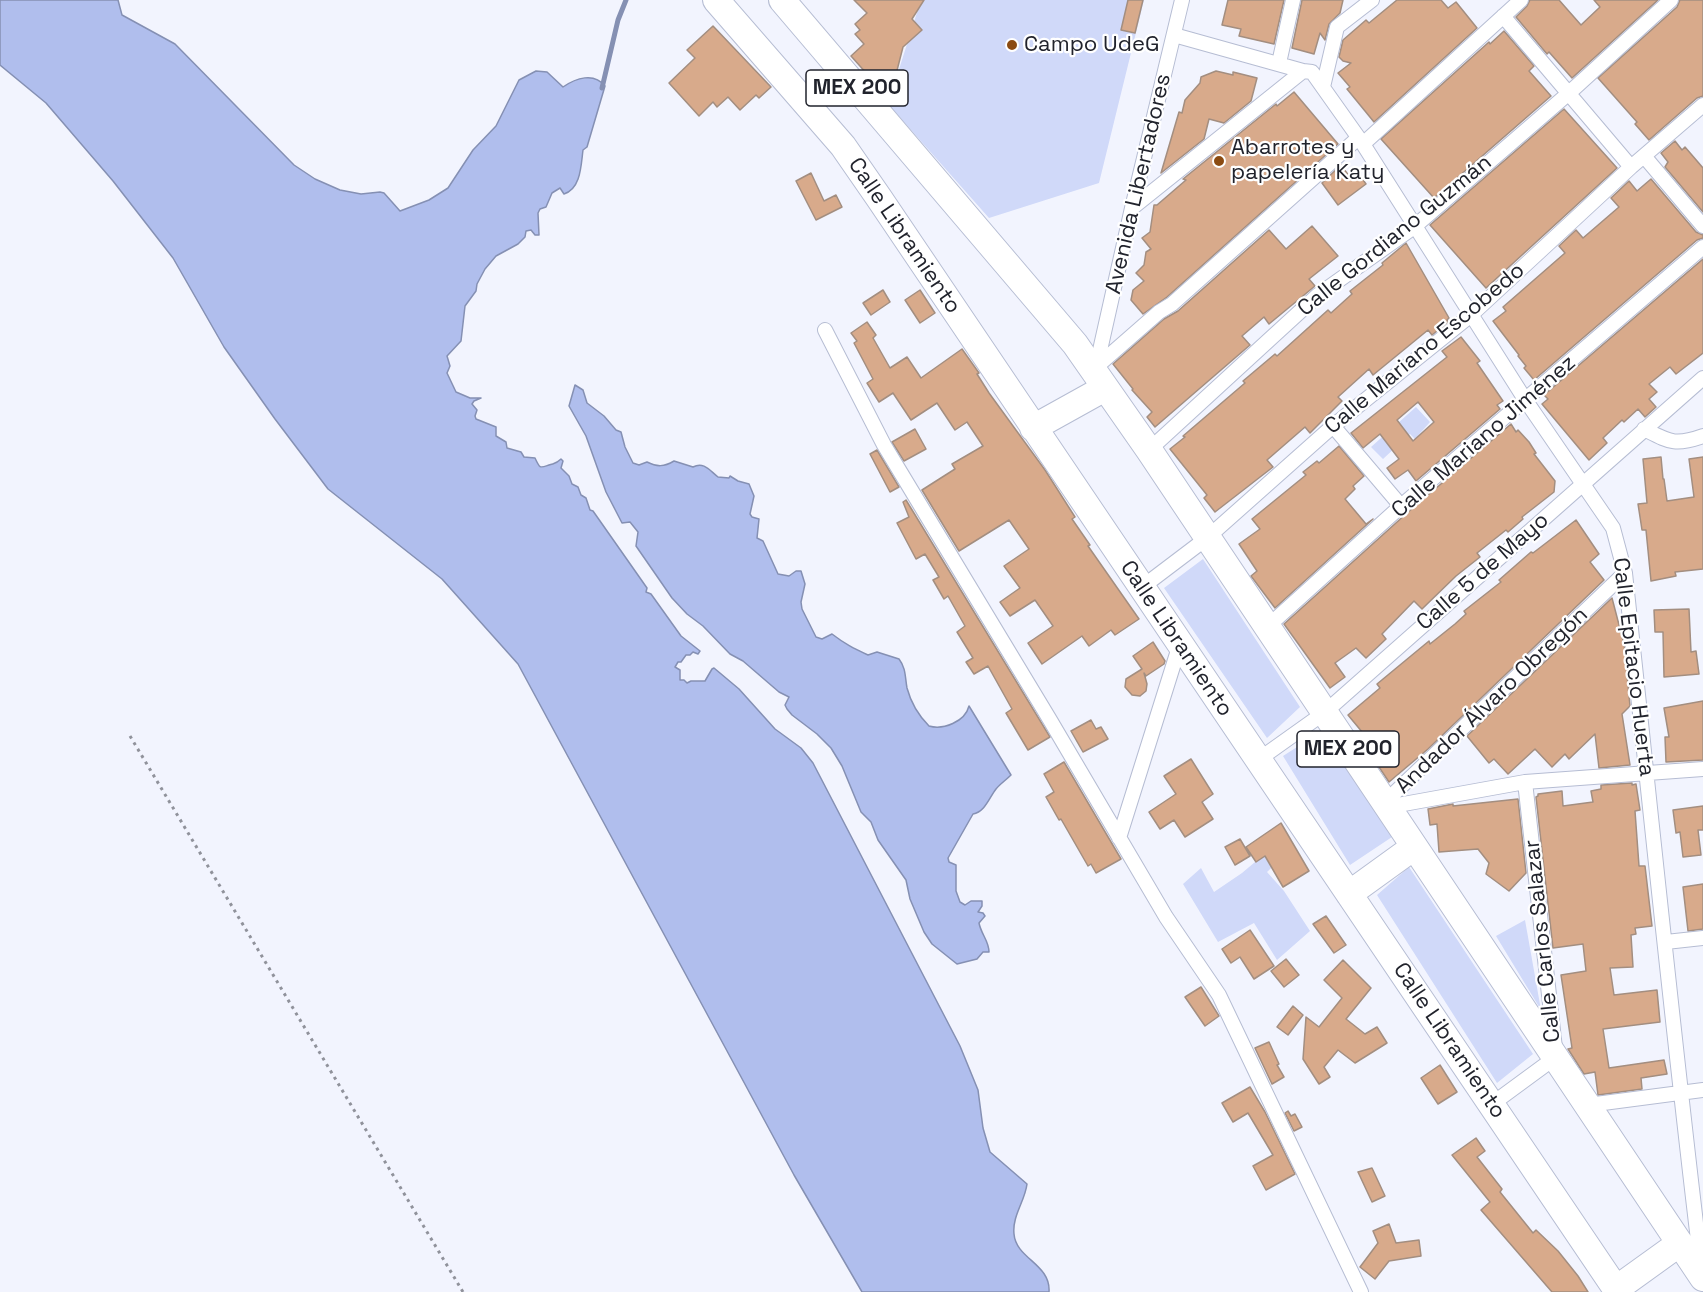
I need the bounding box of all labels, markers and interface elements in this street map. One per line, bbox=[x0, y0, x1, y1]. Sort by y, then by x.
place label: Campo UdeG bbox=[1024, 32, 1159, 58]
marker: Campo UdeG bbox=[1005, 38, 1019, 52]
road number: MEX 200 bbox=[806, 70, 908, 106]
street label: Avenida Libertadores bbox=[1101, 71, 1177, 297]
place label: Abarrotes y papelería Katy bbox=[1231, 135, 1384, 186]
street label: Calle Gordiano Guzmán bbox=[1293, 150, 1497, 322]
street label: Calle Libramiento bbox=[842, 153, 966, 319]
marker: Abarrotes y papelería Katy bbox=[1212, 154, 1226, 168]
street label: Calle Mariano Escobedo bbox=[1320, 258, 1530, 440]
street label: Calle Mariano Jiménez bbox=[1387, 350, 1581, 524]
street label: Calle 5 de Mayo bbox=[1412, 507, 1554, 637]
street label: Calle Libramiento bbox=[1114, 556, 1238, 722]
street label: Calle Epitacio Huerta bbox=[1606, 556, 1660, 778]
street label: Andador Álvaro Obregón bbox=[1390, 602, 1594, 800]
road number: MEX 200 bbox=[1297, 731, 1399, 767]
street label: Calle Carlos Salazar bbox=[1519, 838, 1567, 1044]
street label: Calle Libramiento bbox=[1387, 958, 1511, 1124]

